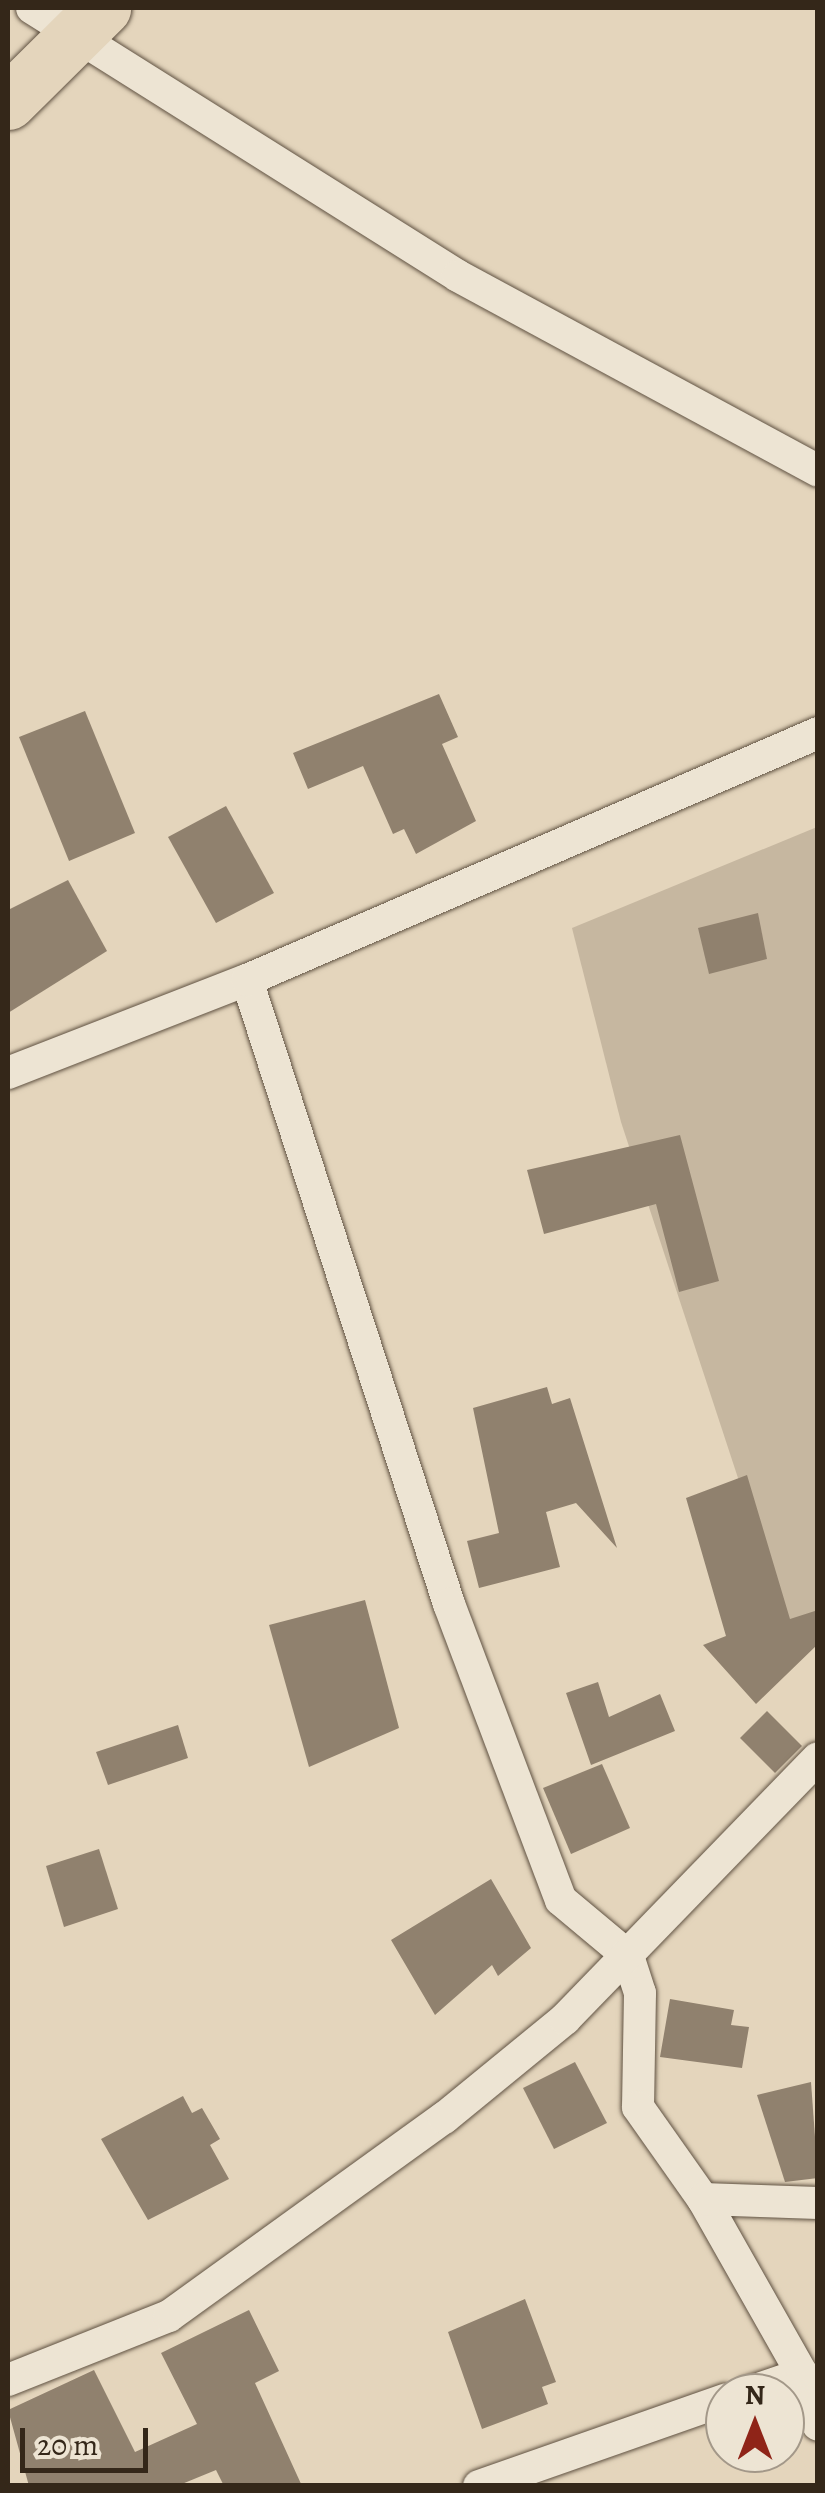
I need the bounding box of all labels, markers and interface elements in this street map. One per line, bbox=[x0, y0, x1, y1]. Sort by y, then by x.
north arrow bbox=[705, 2373, 805, 2473]
text: N bbox=[745, 2376, 765, 2414]
scale bar bbox=[25, 2408, 152, 2470]
text: 20 m bbox=[37, 2425, 98, 2465]

